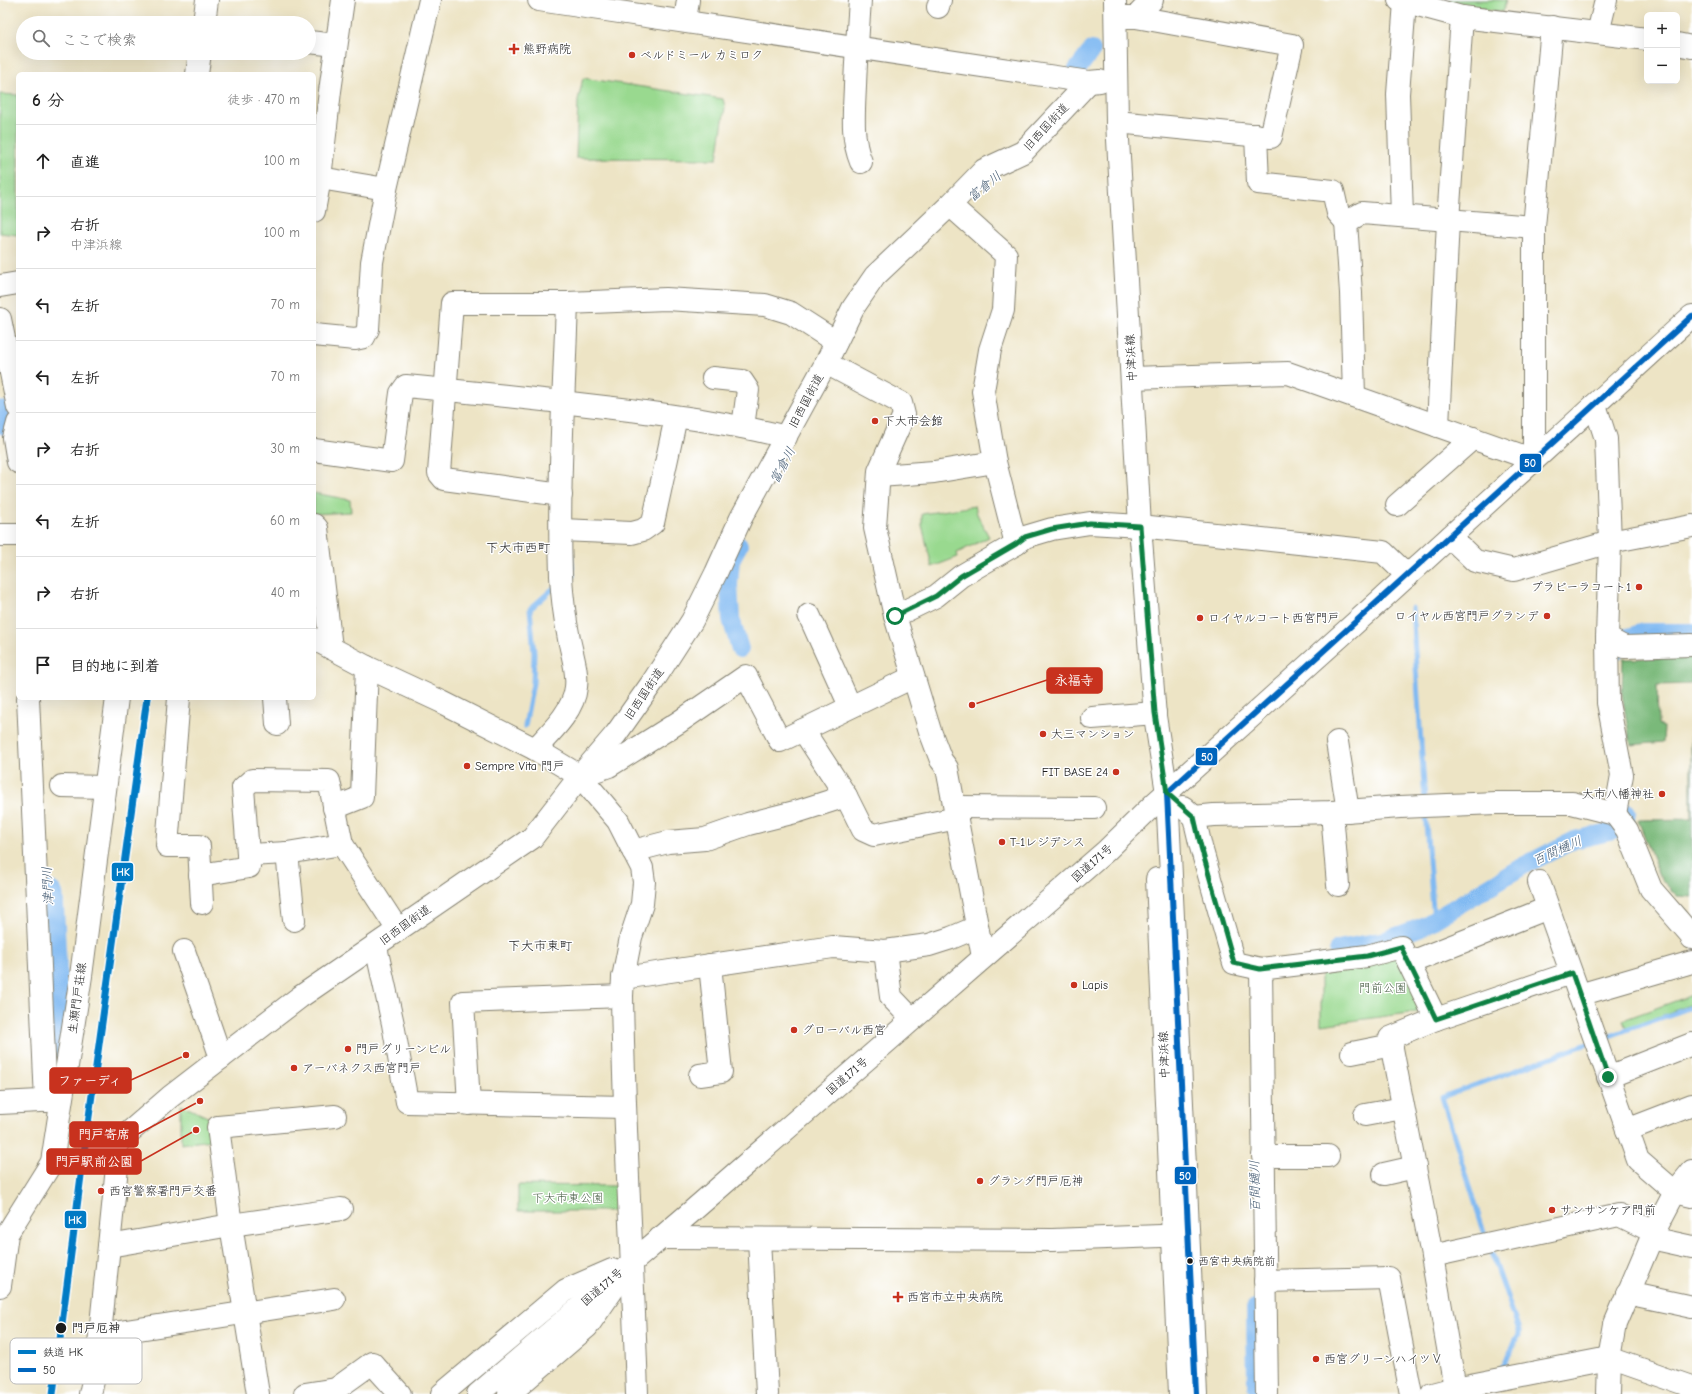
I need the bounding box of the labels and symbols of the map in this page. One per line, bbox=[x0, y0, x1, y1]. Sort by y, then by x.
place label: 熊野病院 bbox=[523, 42, 571, 56]
marker: 熊野病院 bbox=[508, 43, 520, 55]
place label: ベルドミール カミロク bbox=[640, 48, 763, 62]
marker: ベルドミール カミロク bbox=[627, 50, 637, 60]
street label: 旧西国街道 bbox=[1020, 100, 1072, 154]
water label: 富倉川 bbox=[965, 168, 1004, 205]
street label: 中津浜線 bbox=[1123, 334, 1139, 382]
street label: 旧西国街道 bbox=[786, 371, 826, 431]
place label: 下大市会館 bbox=[883, 414, 943, 428]
marker: 下大市会館 bbox=[870, 416, 880, 426]
water label: 富倉川 bbox=[767, 444, 798, 486]
line badge: 50 bbox=[1519, 453, 1542, 473]
text: 50 bbox=[1524, 457, 1536, 470]
district label: 下大市西町 bbox=[485, 540, 551, 555]
place label: プラビーラコート1 bbox=[1531, 580, 1631, 594]
marker: プラビーラコート1 bbox=[1634, 582, 1644, 592]
route start bbox=[886, 607, 904, 625]
place label: ロイヤル西宮門戸グランデ bbox=[1395, 609, 1539, 623]
place label: ロイヤルコート西宮門戸 bbox=[1208, 611, 1340, 625]
marker: ロイヤル西宮門戸グランデ bbox=[1542, 611, 1552, 621]
marker: ロイヤルコート西宮門戸 bbox=[1195, 613, 1205, 623]
street label: 旧西国街道 bbox=[621, 665, 667, 723]
callout: 永福寺 bbox=[1047, 668, 1102, 693]
text: 永福寺 bbox=[1054, 673, 1094, 688]
place label: 大三マンション bbox=[1051, 727, 1135, 741]
marker: 大三マンション bbox=[1038, 729, 1048, 739]
line badge: 50 bbox=[1195, 747, 1218, 766]
text: 50 bbox=[1201, 751, 1213, 764]
place label: Sempre Vita 門戸 bbox=[475, 759, 565, 773]
marker: Sempre Vita 門戸 bbox=[462, 761, 472, 771]
place label: FIT BASE 24 bbox=[1042, 765, 1108, 779]
marker: FIT BASE 24 bbox=[1111, 767, 1121, 777]
place label: 大市八幡神社 bbox=[1582, 787, 1654, 801]
marker: 大市八幡神社 bbox=[1657, 789, 1667, 799]
water label: 百間樋川 bbox=[1530, 833, 1584, 868]
place label: T-1レジデンス bbox=[1010, 835, 1085, 849]
marker: T-1レジデンス bbox=[997, 837, 1007, 847]
street label: 国道171号 bbox=[1068, 841, 1116, 885]
line badge: HK bbox=[111, 862, 134, 882]
water label: 津門川 bbox=[39, 866, 56, 906]
text: HK bbox=[116, 866, 130, 879]
street label: 旧西国街道 bbox=[377, 902, 433, 948]
district label: 下大市東町 bbox=[507, 938, 573, 953]
street label: 生瀬門戸荘線 bbox=[65, 961, 89, 1035]
place label: Lapis bbox=[1082, 978, 1108, 992]
marker: Lapis bbox=[1069, 980, 1079, 990]
park label: 門前公園 bbox=[1359, 981, 1407, 995]
place label: グローバル西宮 bbox=[802, 1023, 886, 1037]
marker: グローバル西宮 bbox=[789, 1025, 799, 1035]
street label: 中津浜線 bbox=[1156, 1031, 1172, 1079]
place label: 門戸グリーンビル bbox=[356, 1042, 451, 1056]
marker: 門戸グリーンビル bbox=[343, 1044, 353, 1054]
street label: 国道171号 bbox=[823, 1054, 871, 1098]
place label: アーバネクス西宮門戸 bbox=[302, 1061, 421, 1075]
marker: アーバネクス西宮門戸 bbox=[289, 1063, 299, 1073]
callout: ファーディ bbox=[50, 1068, 131, 1093]
route end bbox=[1599, 1068, 1617, 1086]
text: ファーディ bbox=[58, 1073, 122, 1088]
callout: 門戸寄席 bbox=[70, 1122, 138, 1147]
text: 門戸寄席 bbox=[78, 1127, 130, 1142]
callout: 門戸駅前公園 bbox=[47, 1149, 141, 1174]
text: 門戸駅前公園 bbox=[55, 1154, 133, 1169]
water label: 百間樋川 bbox=[1247, 1160, 1262, 1212]
line badge: 50 bbox=[1174, 1166, 1197, 1185]
text: 50 bbox=[1179, 1170, 1191, 1183]
place label: グランダ門戸厄神 bbox=[988, 1174, 1084, 1188]
marker: グランダ門戸厄神 bbox=[975, 1176, 985, 1186]
place label: 西宮警察署門戸交番 bbox=[109, 1184, 217, 1198]
marker: 西宮警察署門戸交番 bbox=[96, 1186, 106, 1196]
park label: 下大市東公園 bbox=[532, 1191, 604, 1205]
place label: サンサンケア門前 bbox=[1560, 1203, 1656, 1217]
marker: サンサンケア門前 bbox=[1547, 1205, 1557, 1215]
line badge: HK bbox=[64, 1210, 87, 1229]
text: HK bbox=[68, 1214, 82, 1227]
place label: 西宮中央病院前 bbox=[1198, 1255, 1275, 1268]
marker: 西宮中央病院前 bbox=[1185, 1256, 1195, 1266]
street label: 国道171号 bbox=[578, 1265, 626, 1309]
place label: 西宮市立中央病院 bbox=[907, 1290, 1003, 1304]
marker: 西宮市立中央病院 bbox=[892, 1291, 904, 1303]
marker: 門戸厄神 bbox=[54, 1321, 68, 1335]
place label: 門戸厄神 bbox=[72, 1321, 120, 1335]
legend bbox=[10, 1338, 142, 1384]
text: 鉄道 HK bbox=[43, 1346, 83, 1359]
place label: 西宮グリーンハイツⅤ bbox=[1324, 1352, 1443, 1366]
marker: 西宮グリーンハイツⅤ bbox=[1311, 1354, 1321, 1364]
text: 50 bbox=[43, 1364, 56, 1377]

